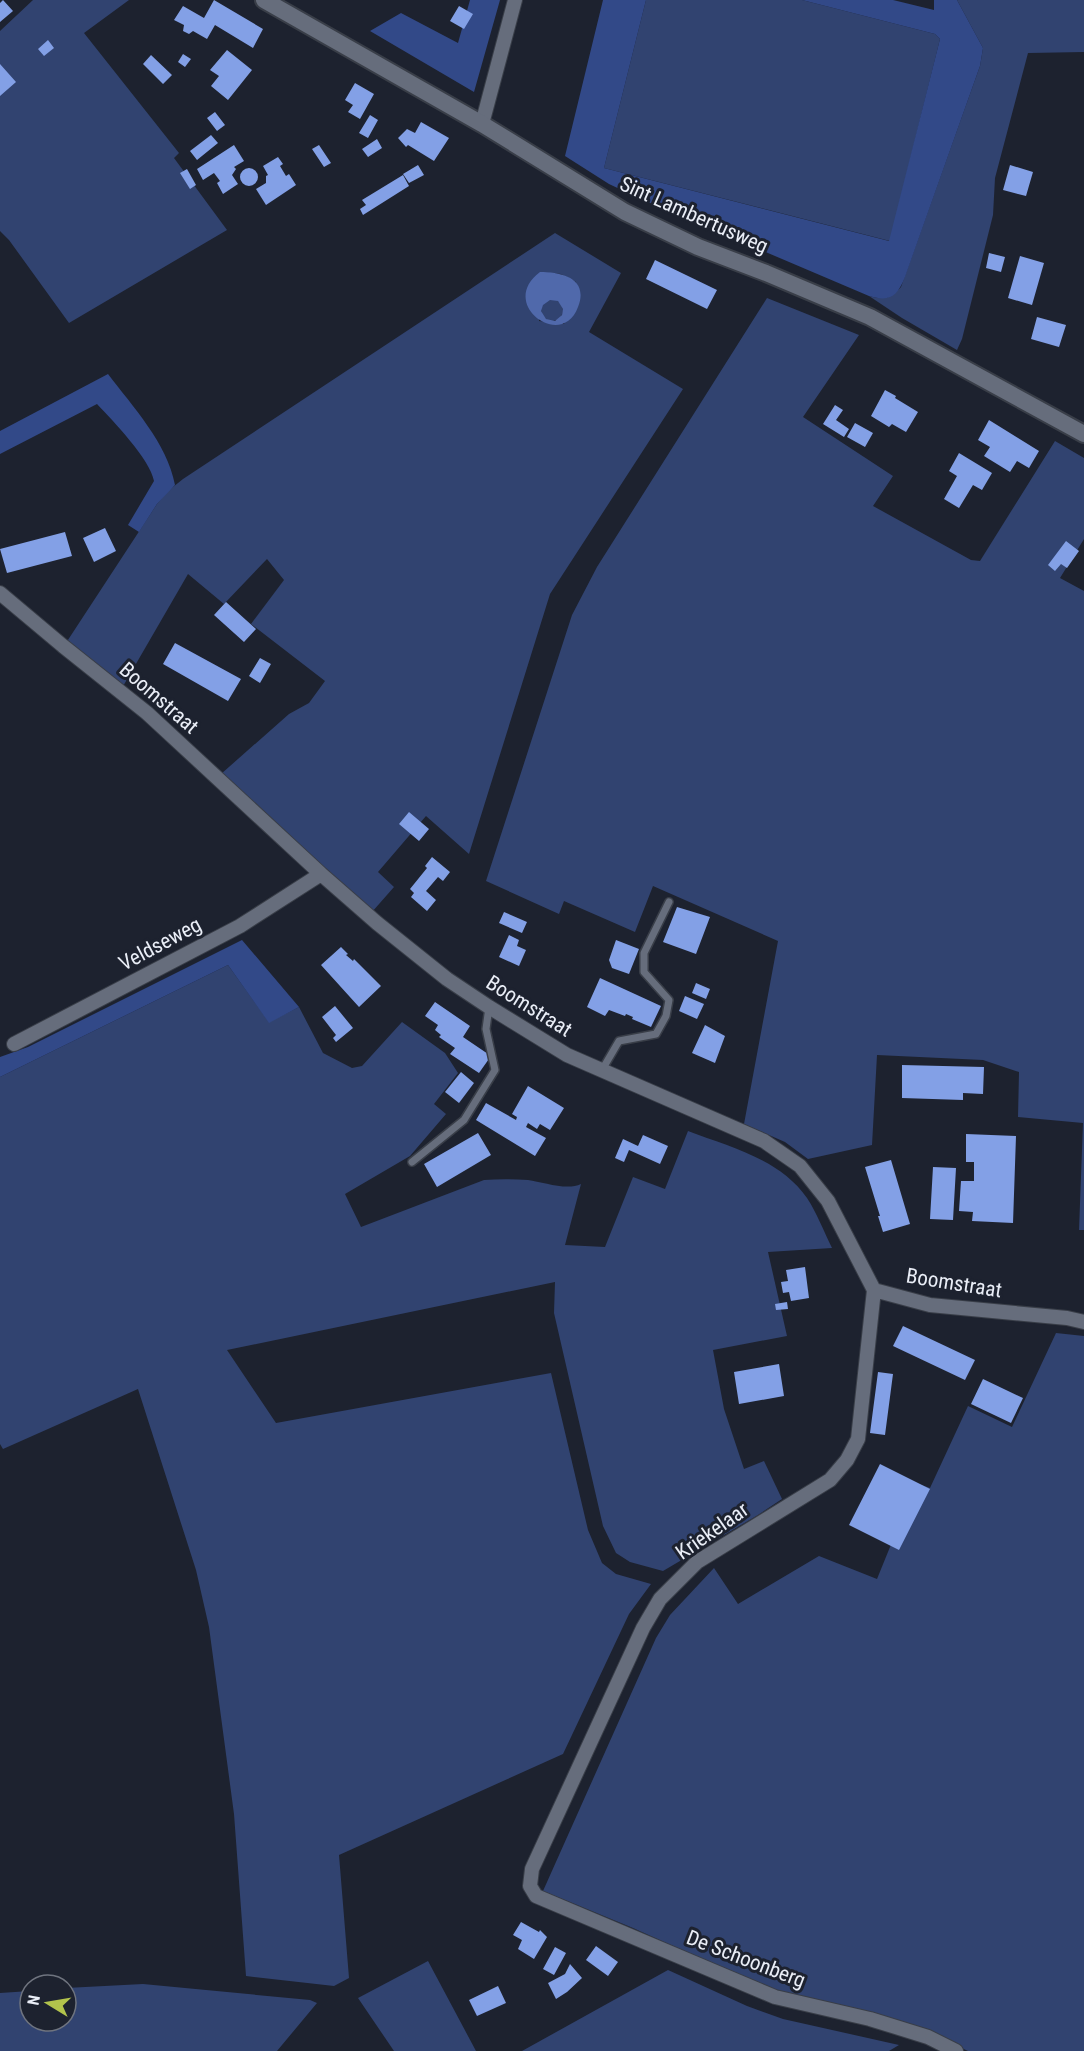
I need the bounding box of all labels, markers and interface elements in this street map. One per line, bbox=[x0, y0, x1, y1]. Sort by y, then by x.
street label: Sint Lambertusweg bbox=[616, 172, 772, 258]
street label: Boomstraat bbox=[115, 657, 203, 739]
street label: Veldseweg bbox=[115, 912, 205, 976]
street label: Boomstraat bbox=[482, 970, 576, 1042]
street label: Boomstraat bbox=[904, 1264, 1004, 1302]
street label: Kriekelaar bbox=[671, 1497, 753, 1565]
street label: De Schoonberg bbox=[683, 1925, 809, 1993]
north arrow bbox=[18, 1973, 78, 2033]
text: N bbox=[24, 1994, 44, 2007]

